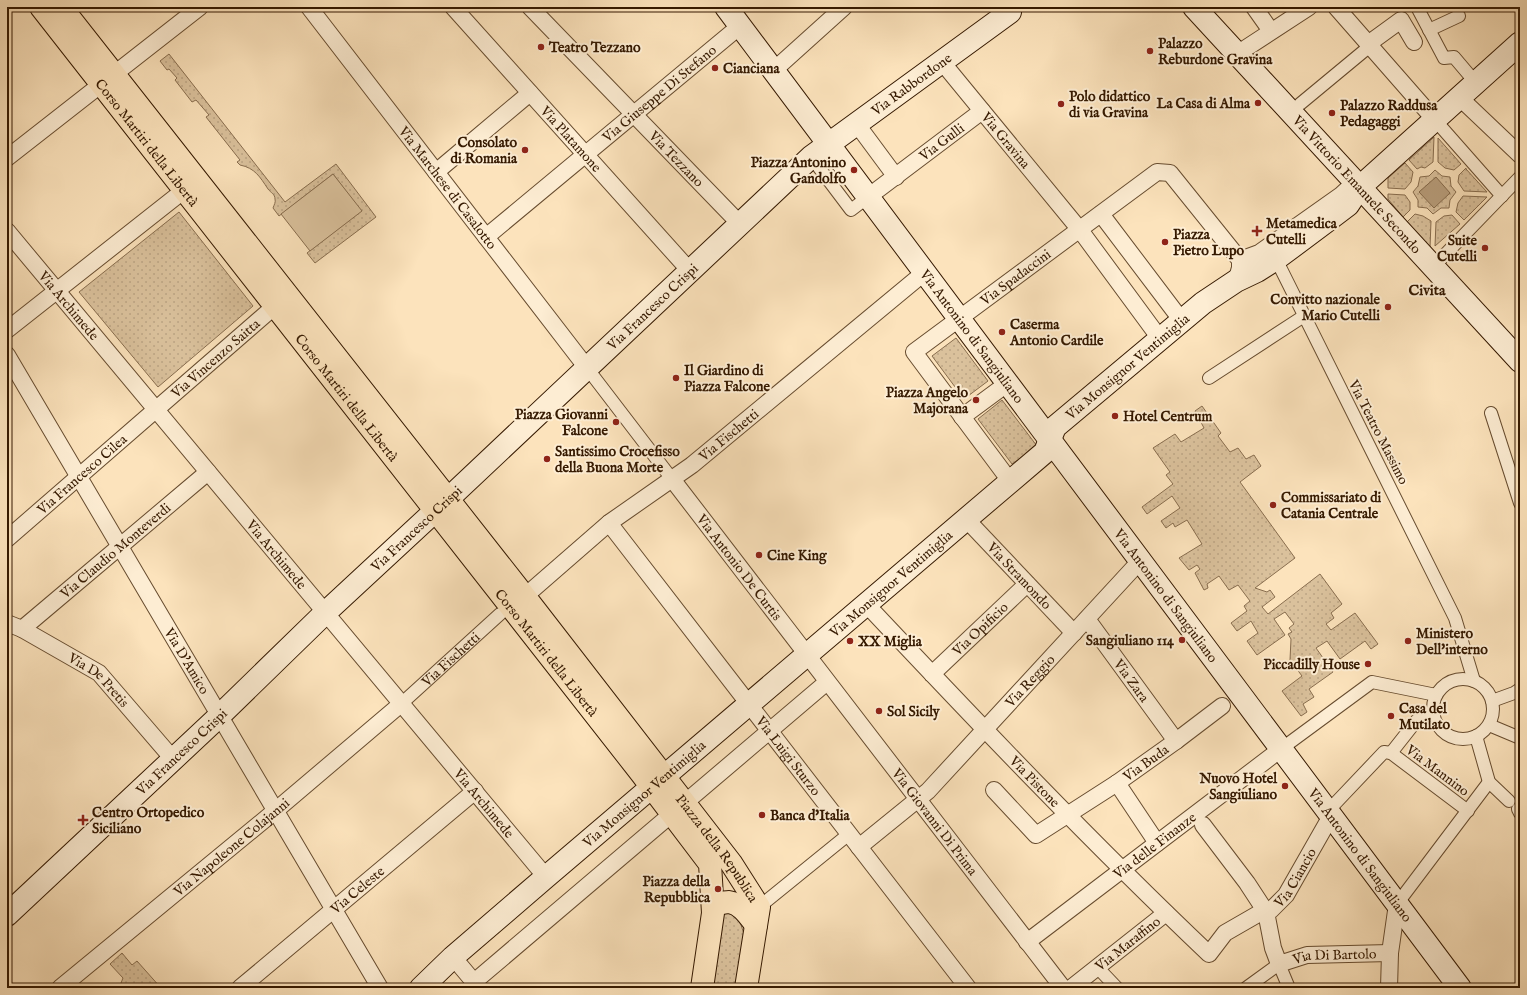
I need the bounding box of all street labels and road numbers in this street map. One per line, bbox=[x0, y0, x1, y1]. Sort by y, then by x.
street label: Via Giuseppe Di Stefano bbox=[598, 41, 721, 147]
street label: Via Rabbordone bbox=[867, 49, 956, 121]
street label: Corso Martiri della Libertà bbox=[91, 76, 202, 211]
street label: Via Platamone bbox=[535, 102, 605, 177]
street label: Via Gravina bbox=[976, 108, 1034, 173]
street label: Via Vittorio Emanuele Secondo bbox=[1288, 111, 1425, 258]
street label: Via Gulli bbox=[915, 119, 968, 166]
street label: Via Marchese di Casalotto bbox=[394, 122, 501, 254]
street label: Via Tezzano bbox=[644, 127, 708, 192]
street label: Via Spadaccini bbox=[976, 245, 1055, 310]
street label: Via Francesco Crispi bbox=[603, 260, 702, 355]
street label: Via Antonino di Sangiuliano bbox=[915, 265, 1028, 408]
street label: Via Archimede bbox=[34, 267, 103, 345]
street label: Via Monsignor Ventimiglia bbox=[1062, 309, 1194, 425]
street label: Via Vincenzo Saitta bbox=[167, 314, 265, 403]
street label: Corso Martiri della Libertà bbox=[290, 331, 402, 466]
street label: Via Teatro Massimo bbox=[1344, 376, 1412, 488]
street label: Via Fischetti bbox=[695, 405, 763, 466]
street label: Via Francesco Cilea bbox=[33, 430, 132, 519]
street label: Via Francesco Crispi bbox=[367, 482, 467, 577]
street label: Via Claudio Monteverdi bbox=[56, 499, 175, 603]
street label: Via Antonio De Curtis bbox=[692, 510, 785, 625]
street label: Via Archimede bbox=[241, 516, 310, 594]
street label: Via Antonino di Sangiuliano bbox=[1109, 525, 1222, 667]
street label: Via Monsignor Ventimiglia bbox=[825, 526, 957, 642]
street label: Via Stramondo bbox=[982, 538, 1055, 614]
street label: Corso Martiri della Libertà bbox=[490, 586, 602, 721]
street label: Via Opificio bbox=[948, 598, 1013, 661]
street label: Via D'Amico bbox=[159, 624, 213, 698]
street label: Via Fischetti bbox=[418, 628, 484, 691]
street label: Via De Pretis bbox=[64, 649, 133, 712]
street label: Via Reggio bbox=[1001, 651, 1060, 712]
street label: Via Zara bbox=[1109, 655, 1153, 707]
street label: Via Francesco Crispi bbox=[132, 705, 232, 800]
street label: Via Luigi Sturzo bbox=[751, 712, 825, 800]
street label: Via Monsignor Ventimiglia bbox=[579, 736, 711, 852]
street label: Via Buda bbox=[1119, 740, 1173, 786]
street label: Via Mannino bbox=[1401, 740, 1473, 801]
street label: Via Pistone bbox=[1005, 752, 1064, 812]
street label: Via Giovanni Di Prima bbox=[887, 764, 982, 880]
street label: Via Archimede bbox=[449, 765, 518, 842]
street label: Via Antonino di Sangiuliano bbox=[1303, 784, 1416, 926]
street label: Piazza della Republica bbox=[671, 791, 762, 907]
street label: Via Napoleone Colajanni bbox=[170, 794, 294, 901]
street label: Via delle Finanze bbox=[1109, 808, 1201, 884]
street label: Via Ciancio bbox=[1270, 845, 1321, 912]
street label: Via Celeste bbox=[326, 862, 389, 919]
street label: Via Maraffino bbox=[1091, 913, 1165, 976]
street label: Via Di Bartolo bbox=[1290, 945, 1377, 969]

